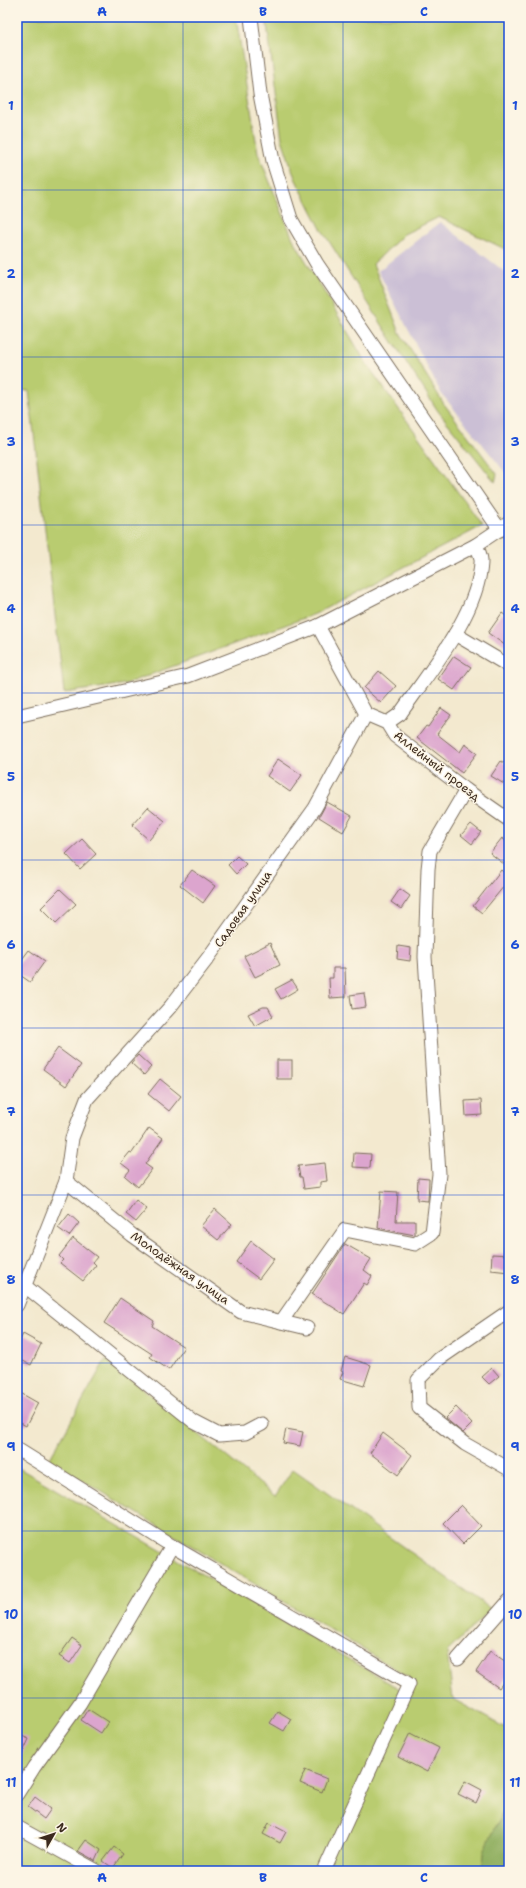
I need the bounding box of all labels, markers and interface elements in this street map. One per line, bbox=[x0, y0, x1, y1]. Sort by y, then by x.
text: A bbox=[97, 3, 107, 20]
text: B bbox=[259, 3, 267, 20]
text: C bbox=[420, 3, 428, 20]
text: 1 bbox=[8, 97, 14, 114]
text: 1 bbox=[512, 97, 518, 114]
text: 2 bbox=[6, 265, 16, 282]
text: 2 bbox=[510, 265, 520, 282]
text: 3 bbox=[6, 433, 16, 450]
text: 3 bbox=[510, 433, 520, 450]
text: 4 bbox=[6, 600, 16, 617]
text: 4 bbox=[510, 600, 520, 617]
street label: Аллейный проезд bbox=[391, 727, 484, 805]
text: 5 bbox=[7, 768, 15, 785]
text: 5 bbox=[511, 768, 519, 785]
street label: Садовая улица bbox=[211, 867, 276, 951]
text: 6 bbox=[6, 936, 16, 953]
text: 6 bbox=[510, 936, 520, 953]
text: 7 bbox=[6, 1103, 16, 1120]
text: 7 bbox=[510, 1103, 520, 1120]
street label: Молодёжная улица bbox=[128, 1228, 233, 1308]
text: 8 bbox=[6, 1271, 16, 1288]
text: 8 bbox=[510, 1271, 520, 1288]
text: 9 bbox=[6, 1438, 16, 1455]
text: 9 bbox=[510, 1438, 520, 1455]
text: 10 bbox=[4, 1606, 18, 1623]
text: 10 bbox=[508, 1606, 522, 1623]
text: 11 bbox=[5, 1774, 17, 1791]
text: 11 bbox=[509, 1774, 521, 1791]
north arrow bbox=[34, 1814, 74, 1854]
text: N bbox=[53, 1820, 70, 1836]
text: A bbox=[97, 1869, 107, 1886]
text: B bbox=[259, 1869, 267, 1886]
text: C bbox=[420, 1869, 428, 1886]

